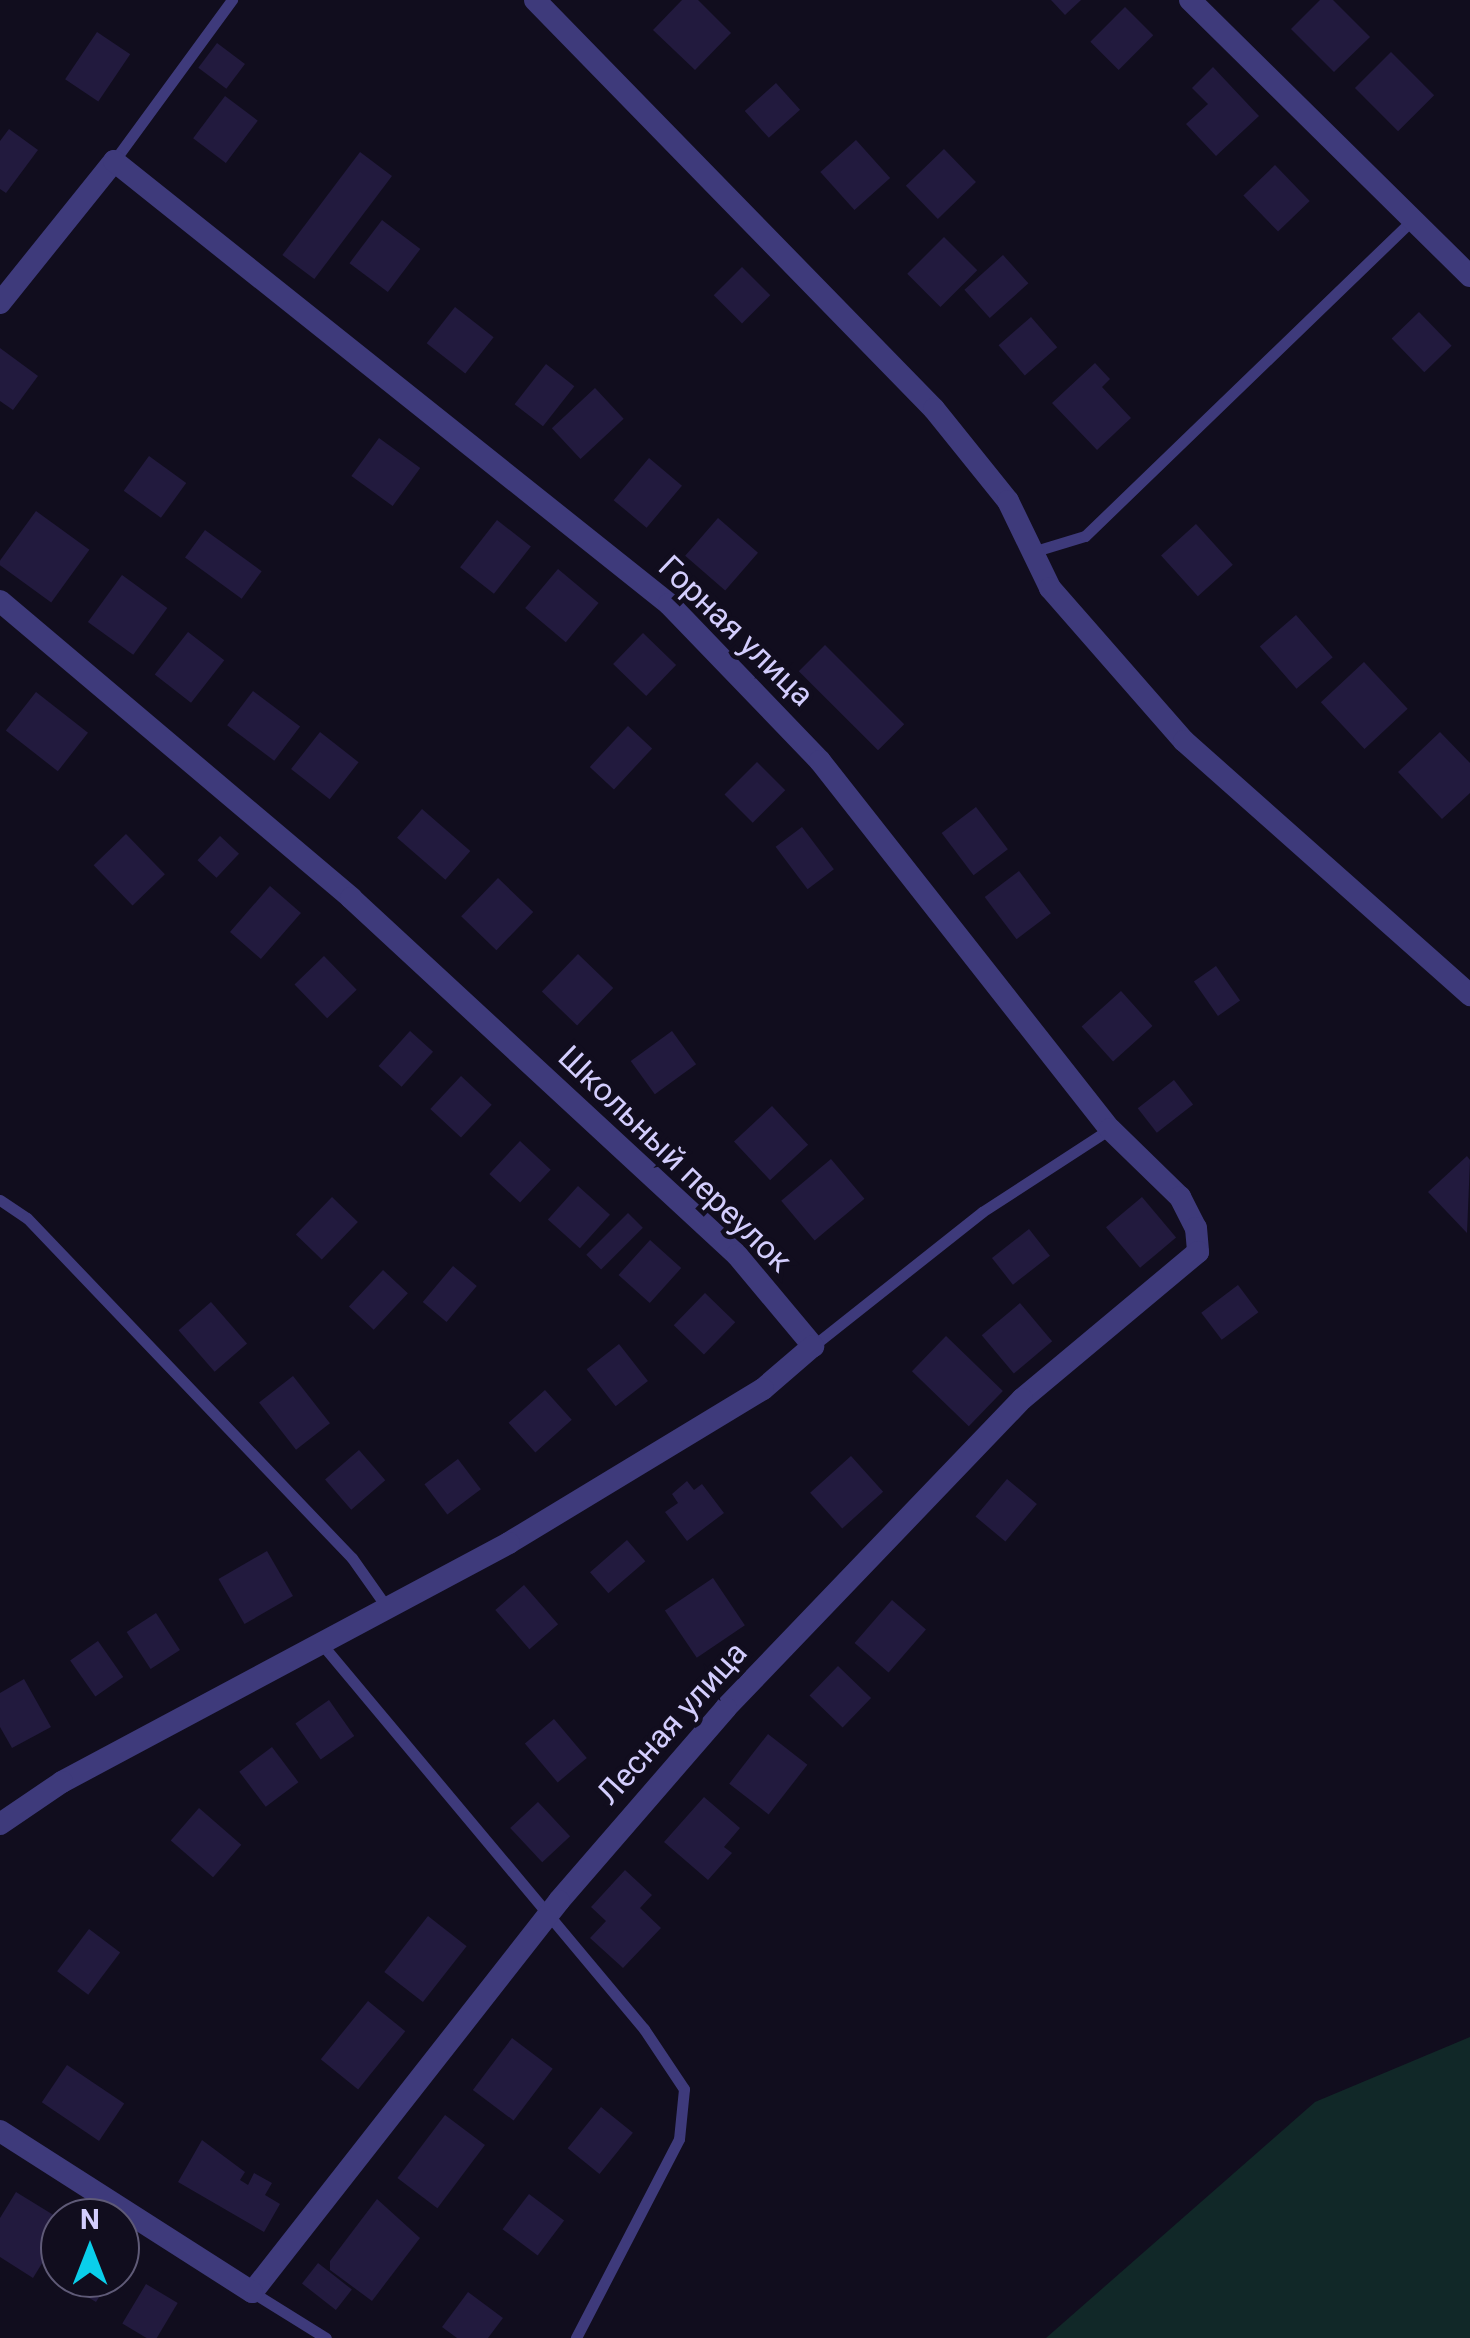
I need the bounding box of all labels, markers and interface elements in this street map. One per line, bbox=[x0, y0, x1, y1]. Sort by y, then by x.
street label: Горная улица bbox=[651, 548, 821, 714]
street label: Школьный переулок bbox=[550, 1038, 800, 1280]
street label: Лесная улица bbox=[589, 1634, 755, 1812]
north arrow bbox=[40, 2198, 140, 2298]
text: N bbox=[80, 2203, 100, 2236]

